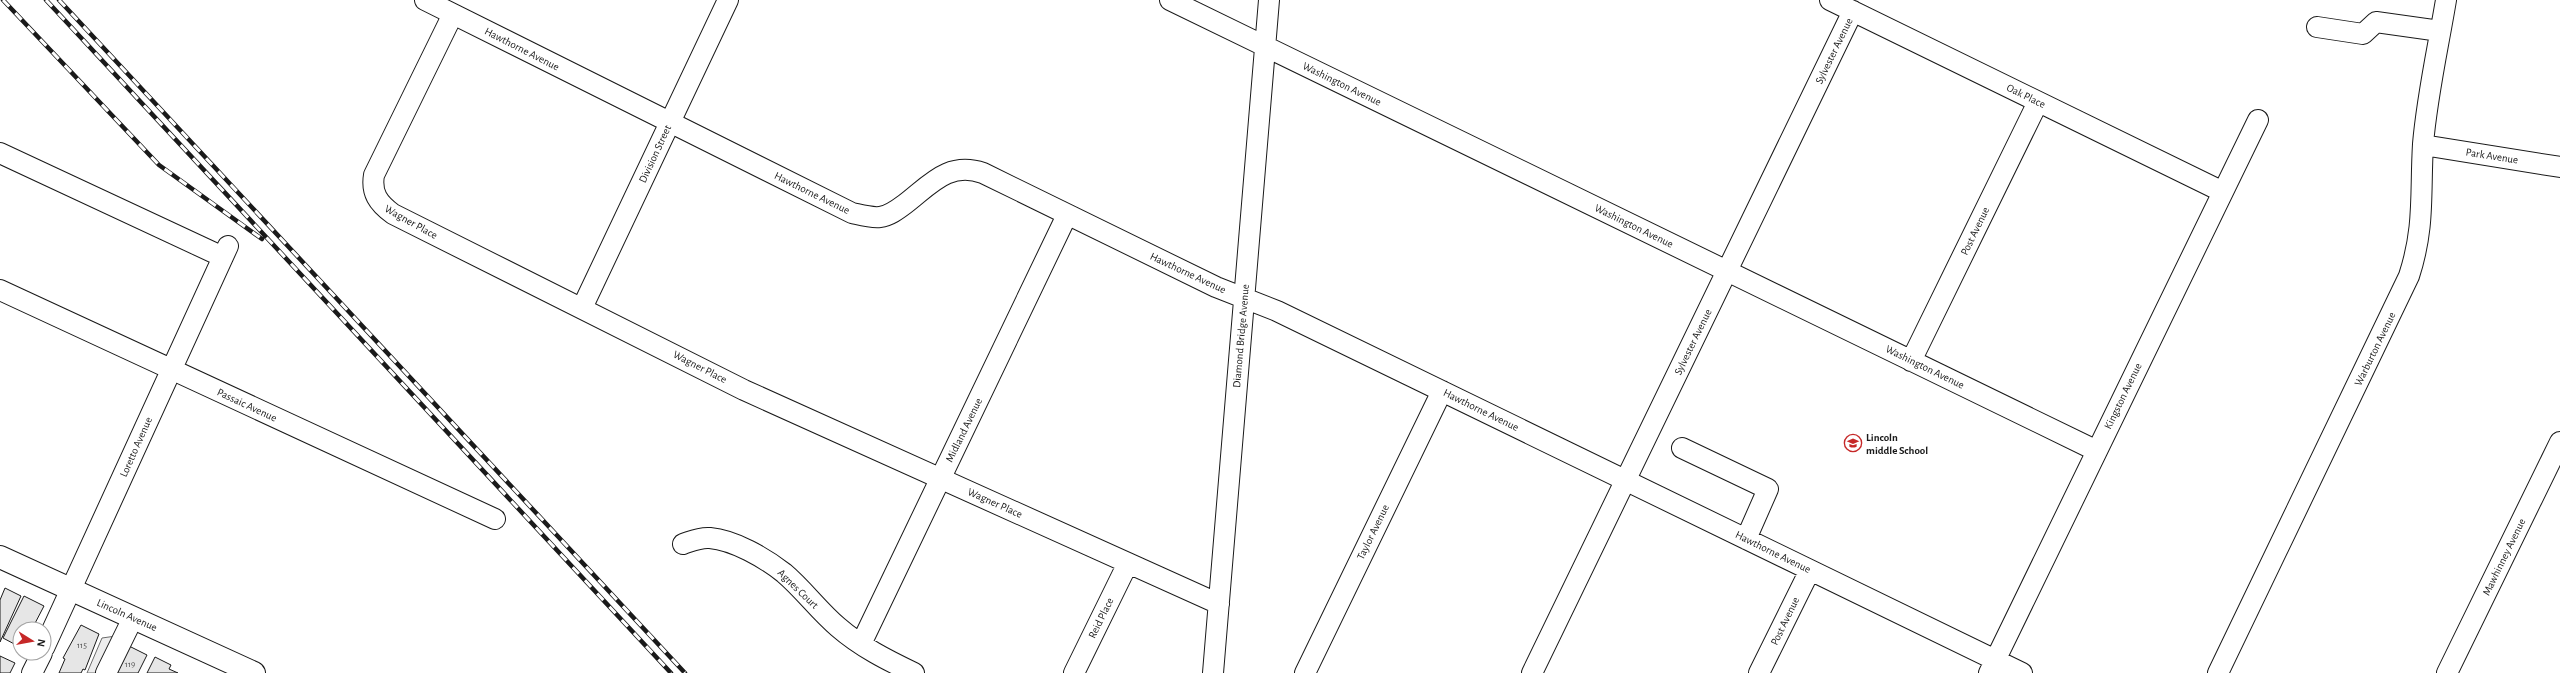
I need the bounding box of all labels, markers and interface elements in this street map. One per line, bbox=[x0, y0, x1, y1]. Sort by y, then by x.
street label: Sylvester Avenue bbox=[1813, 16, 1855, 86]
street label: Hawthorne Avenue bbox=[483, 25, 561, 73]
street label: Washington Avenue bbox=[1301, 60, 1383, 108]
street label: Oak Place bbox=[2005, 82, 2047, 110]
street label: Division Street bbox=[637, 123, 673, 185]
street label: Park Avenue bbox=[2465, 146, 2519, 166]
street label: Hawthorne Avenue bbox=[773, 170, 851, 216]
street label: Washington Avenue bbox=[1593, 202, 1675, 250]
street label: Wagner Place bbox=[383, 203, 439, 241]
street label: Post Avenue bbox=[1959, 205, 1991, 257]
street label: Hawthorne Avenue bbox=[1148, 251, 1228, 295]
street label: Diamond Bridge Avenue bbox=[1231, 284, 1251, 388]
street label: Sylvester Avenue bbox=[1672, 307, 1714, 377]
street label: Warburton Avenue bbox=[2352, 310, 2398, 388]
street label: Washington Avenue bbox=[1884, 343, 1966, 391]
street label: Wagner Place bbox=[671, 349, 729, 385]
street label: Kingston Avenue bbox=[2102, 361, 2144, 431]
street label: Passaic Avenue bbox=[215, 386, 279, 424]
street label: Hawthorne Avenue bbox=[1442, 387, 1520, 433]
street label: Midland Avenue bbox=[944, 396, 984, 464]
street label: Loretto Avenue bbox=[118, 415, 154, 479]
place label: Lincoln middle School bbox=[1866, 432, 1928, 456]
school or university icon: Lincoln middle School bbox=[1843, 433, 1863, 453]
street label: Wagner Place bbox=[966, 486, 1024, 520]
street label: Taylor Avenue bbox=[1355, 503, 1391, 561]
street label: Mawhinney Avenue bbox=[2481, 517, 2527, 597]
street label: Hawthorne Avenue bbox=[1734, 529, 1812, 575]
street label: Agnes Court bbox=[776, 567, 821, 611]
street label: Post Avenue bbox=[1769, 595, 1801, 647]
street label: Reid Place bbox=[1086, 596, 1116, 640]
street label: Lincoln Avenue bbox=[95, 597, 159, 633]
north arrow bbox=[12, 621, 52, 661]
text: N bbox=[35, 638, 47, 648]
house number: 115 bbox=[77, 641, 87, 650]
house number: 119 bbox=[125, 660, 135, 669]

